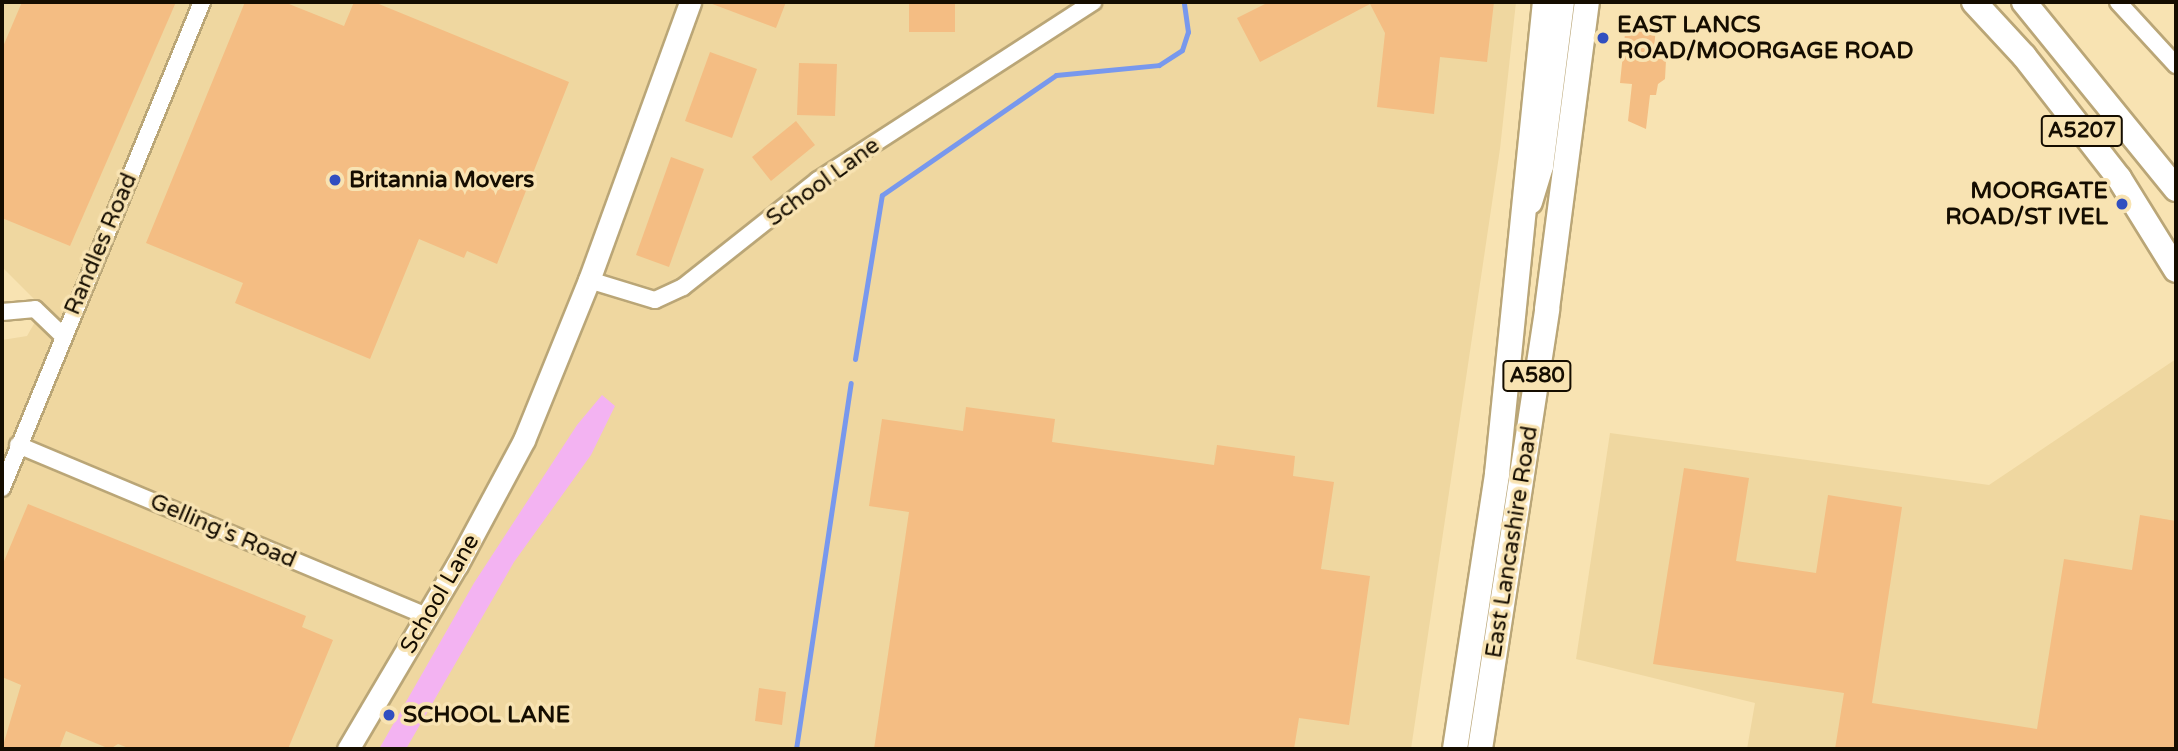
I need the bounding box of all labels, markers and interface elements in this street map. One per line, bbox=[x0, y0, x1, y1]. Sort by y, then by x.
place label: EAST LANCS ROAD/MOORGAGE ROAD bbox=[1617, 11, 1913, 65]
marker: EAST LANCS ROAD/MOORGAGE ROAD bbox=[1595, 30, 1611, 46]
road number: A5207 bbox=[2040, 114, 2124, 148]
street label: School Lane bbox=[761, 132, 885, 232]
place label: Britannia Movers bbox=[349, 166, 534, 194]
street label: Randles Road bbox=[59, 169, 143, 319]
marker: Britannia Movers bbox=[327, 172, 343, 188]
place label: MOORGATE ROAD/ST IVEL bbox=[1945, 177, 2108, 231]
marker: MOORGATE ROAD/ST IVEL bbox=[2114, 196, 2130, 212]
road number: A580 bbox=[1502, 358, 1572, 394]
street label: East Lancashire Road bbox=[1480, 424, 1544, 660]
street label: Gelling's Road bbox=[146, 488, 300, 574]
street label: School Lane bbox=[395, 529, 485, 659]
place label: SCHOOL LANE bbox=[403, 701, 570, 729]
marker: SCHOOL LANE bbox=[381, 707, 397, 723]

